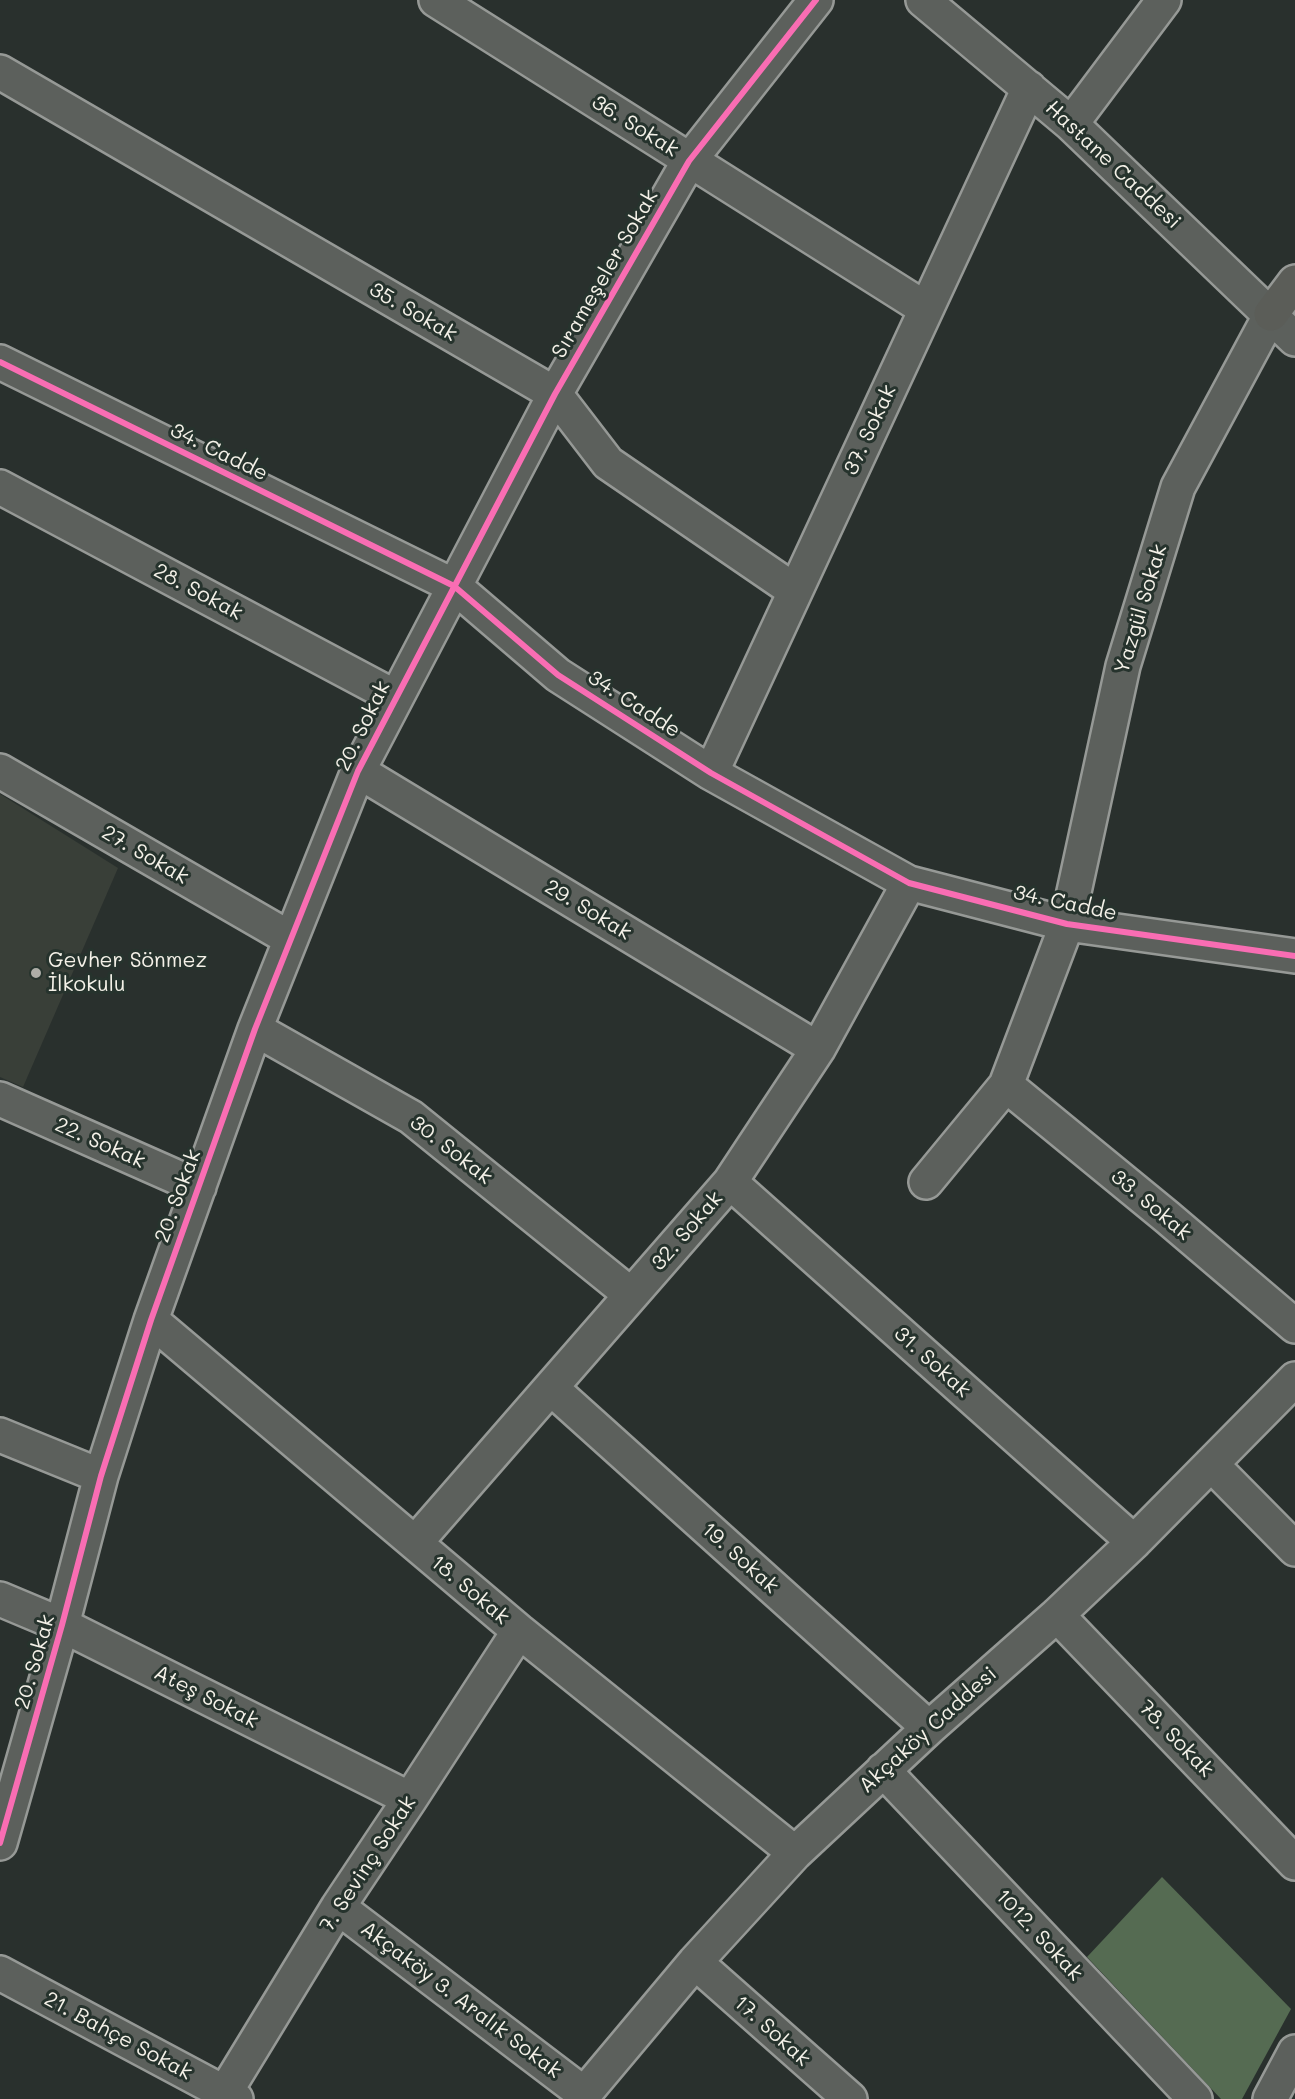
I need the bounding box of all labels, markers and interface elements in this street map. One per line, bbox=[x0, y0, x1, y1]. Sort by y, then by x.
street label: 36. Sokak bbox=[587, 89, 683, 163]
street label: Hastane Caddesi bbox=[1040, 96, 1186, 234]
street label: Sırameşeler Sokak bbox=[546, 185, 664, 363]
street label: 35. Sokak bbox=[365, 277, 461, 347]
street label: 37. Sokak bbox=[838, 381, 902, 479]
street label: 34. Cadde bbox=[166, 418, 272, 486]
street label: Yazgül Sokak bbox=[1109, 541, 1173, 677]
street label: 28. Sokak bbox=[149, 558, 247, 626]
street label: 34. Cadde bbox=[583, 665, 685, 743]
street label: 20. Sokak bbox=[330, 677, 396, 775]
street label: 27. Sokak bbox=[97, 820, 193, 890]
street label: 29. Sokak bbox=[540, 874, 636, 946]
street label: 34. Cadde bbox=[1011, 880, 1119, 926]
place label: Gevher Sönmez İlkokulu bbox=[48, 948, 207, 998]
marker: Gevher Sönmez İlkokulu bbox=[29, 966, 43, 980]
street label: 30. Sokak bbox=[405, 1110, 497, 1190]
street label: 22. Sokak bbox=[51, 1112, 149, 1174]
street label: 20. Sokak bbox=[150, 1146, 206, 1246]
street label: 33. Sokak bbox=[1106, 1164, 1196, 1246]
street label: 32. Sokak bbox=[646, 1186, 728, 1276]
street label: 31. Sokak bbox=[889, 1321, 975, 1403]
street label: 19. Sokak bbox=[696, 1517, 784, 1599]
street label: 18. Sokak bbox=[426, 1550, 514, 1630]
street label: 20. Sokak bbox=[9, 1612, 61, 1712]
street label: Ateş Sokak bbox=[150, 1660, 262, 1734]
street label: Akçaköy Caddesi bbox=[854, 1662, 1002, 1798]
street label: 78. Sokak bbox=[1133, 1695, 1219, 1783]
street label: 7. Sevinç Sokak bbox=[315, 1791, 421, 1937]
street label: 1012. Sokak bbox=[990, 1884, 1088, 1986]
street label: Akçaköy 3. Aralık Sokak bbox=[356, 1916, 566, 2084]
street label: 21. Bahçe Sokak bbox=[40, 1986, 196, 2086]
street label: 17. Sokak bbox=[729, 1990, 815, 2072]

